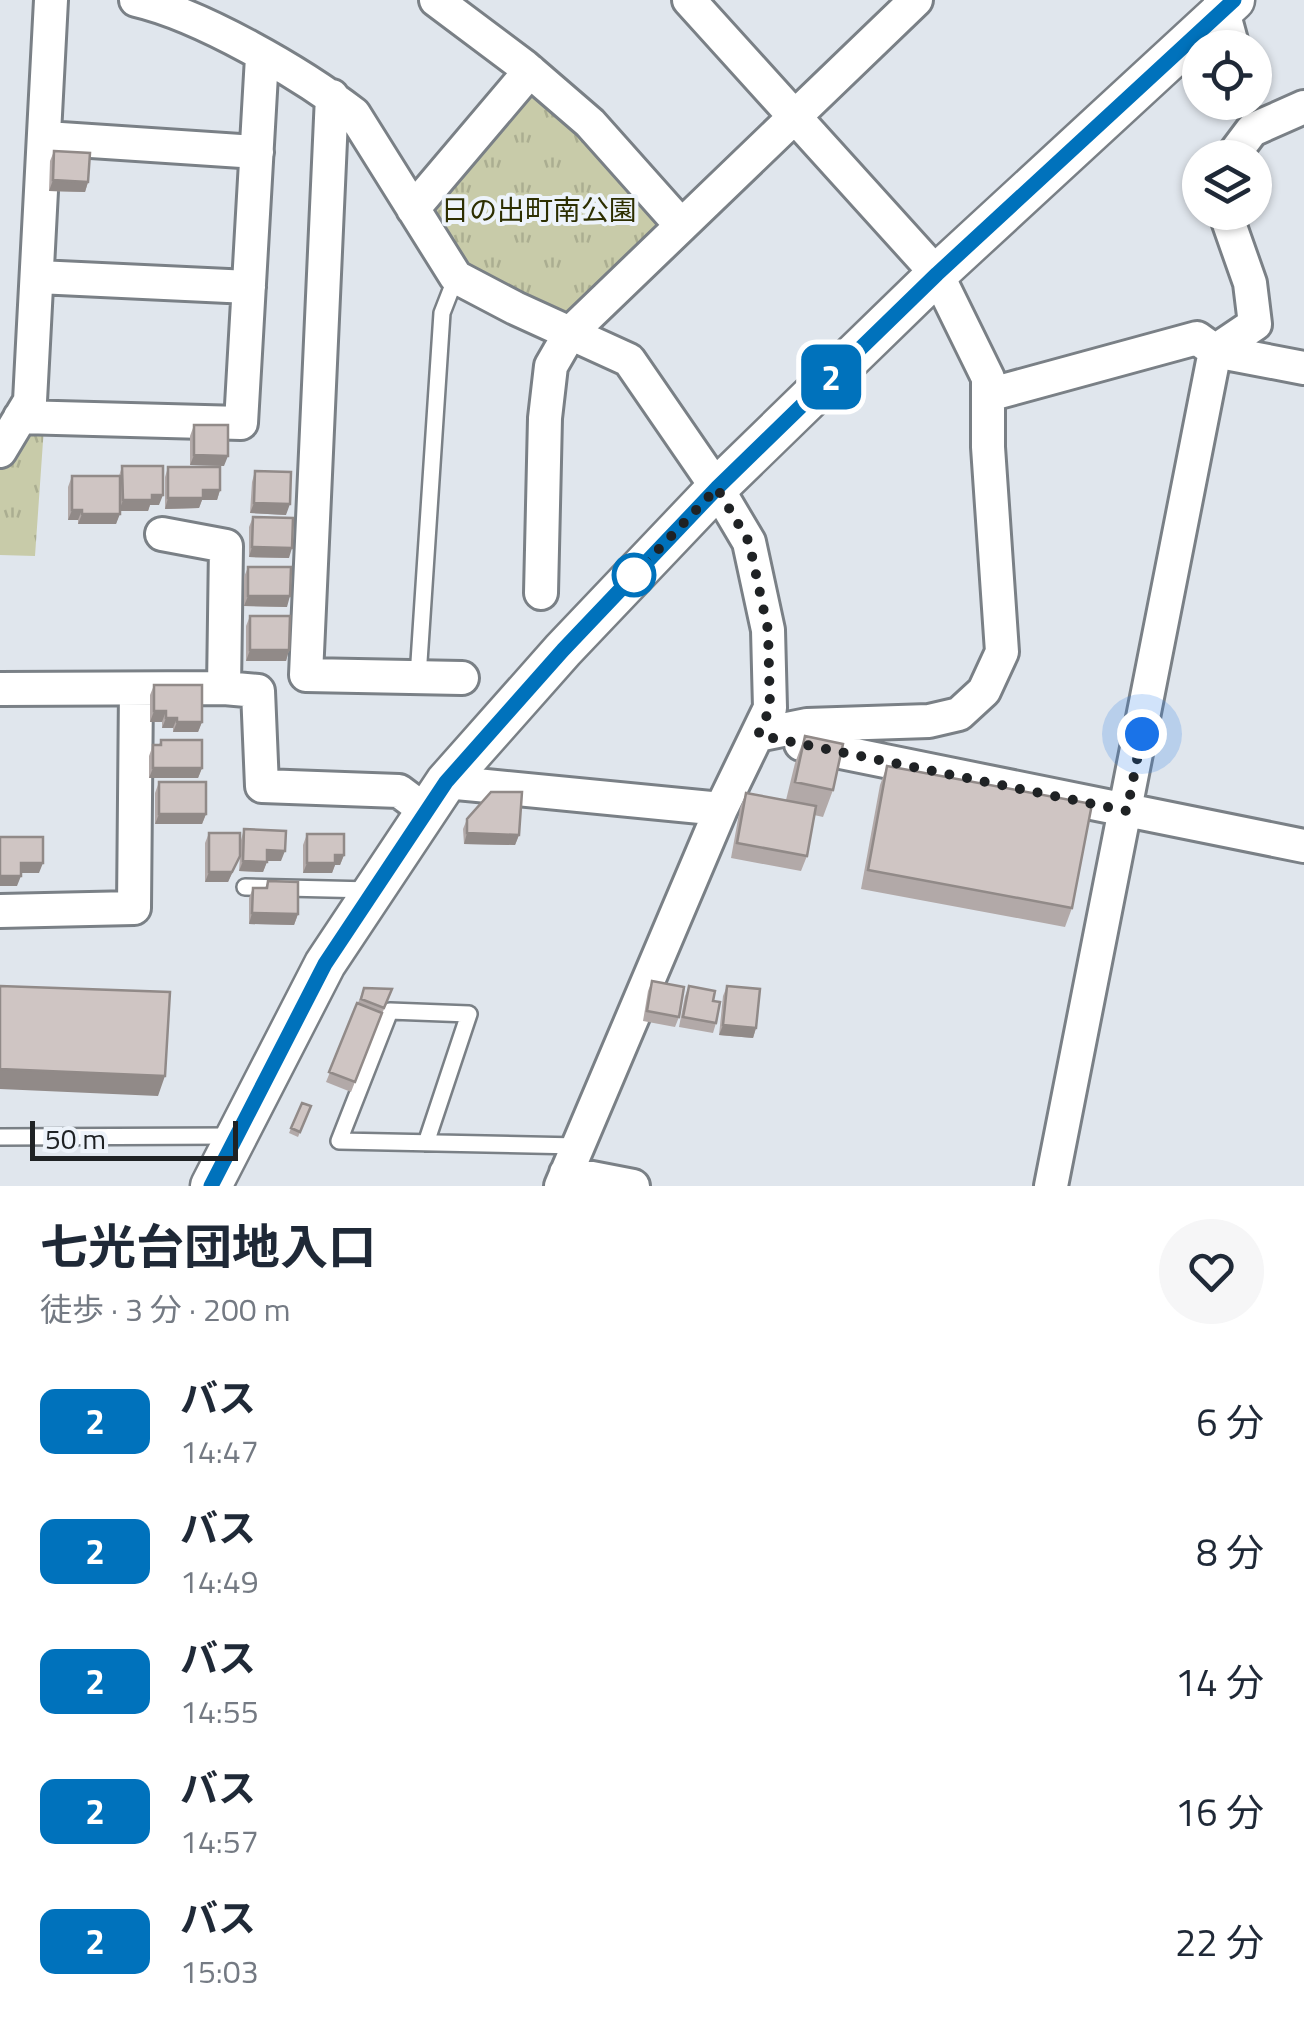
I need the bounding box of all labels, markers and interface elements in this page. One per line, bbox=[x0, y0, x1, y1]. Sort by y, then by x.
map controls bbox=[1182, 30, 1272, 230]
button: locate bbox=[1182, 30, 1272, 120]
button: layers bbox=[1182, 140, 1272, 230]
park label: 日の出町南公園 bbox=[441, 188, 637, 231]
line badge: 2 bbox=[798, 344, 864, 410]
text: 2 bbox=[821, 350, 841, 404]
unlabelled marker bbox=[613, 554, 655, 596]
your location bbox=[1117, 709, 1167, 759]
scale bar bbox=[30, 1116, 238, 1160]
text: 50 m bbox=[45, 1117, 106, 1160]
text: 七光台団地入口 bbox=[40, 1210, 376, 1283]
button: heart bbox=[1159, 1219, 1264, 1324]
text: 徒歩 · 3 分 · 200 m bbox=[40, 1285, 291, 1333]
text: バス bbox=[180, 1369, 256, 1427]
text: 6 分 bbox=[1196, 1393, 1264, 1451]
text: 2 bbox=[85, 1394, 105, 1448]
text: 14:47 bbox=[180, 1427, 259, 1475]
text: バス bbox=[180, 1499, 256, 1557]
text: 8 分 bbox=[1196, 1523, 1264, 1581]
text: 2 bbox=[85, 1524, 105, 1578]
text: 14:49 bbox=[180, 1557, 259, 1605]
text: バス bbox=[180, 1629, 256, 1687]
text: 14 分 bbox=[1175, 1653, 1264, 1711]
text: 2 bbox=[85, 1654, 105, 1708]
text: 14:55 bbox=[180, 1687, 259, 1735]
text: バス bbox=[180, 1759, 256, 1817]
text: 16 分 bbox=[1175, 1783, 1264, 1841]
text: 2 bbox=[85, 1784, 105, 1838]
text: 14:57 bbox=[180, 1817, 259, 1865]
text: バス bbox=[180, 1889, 256, 1947]
text: 22 分 bbox=[1175, 1913, 1264, 1971]
text: 2 bbox=[85, 1914, 105, 1968]
text: 15:03 bbox=[180, 1947, 259, 1995]

